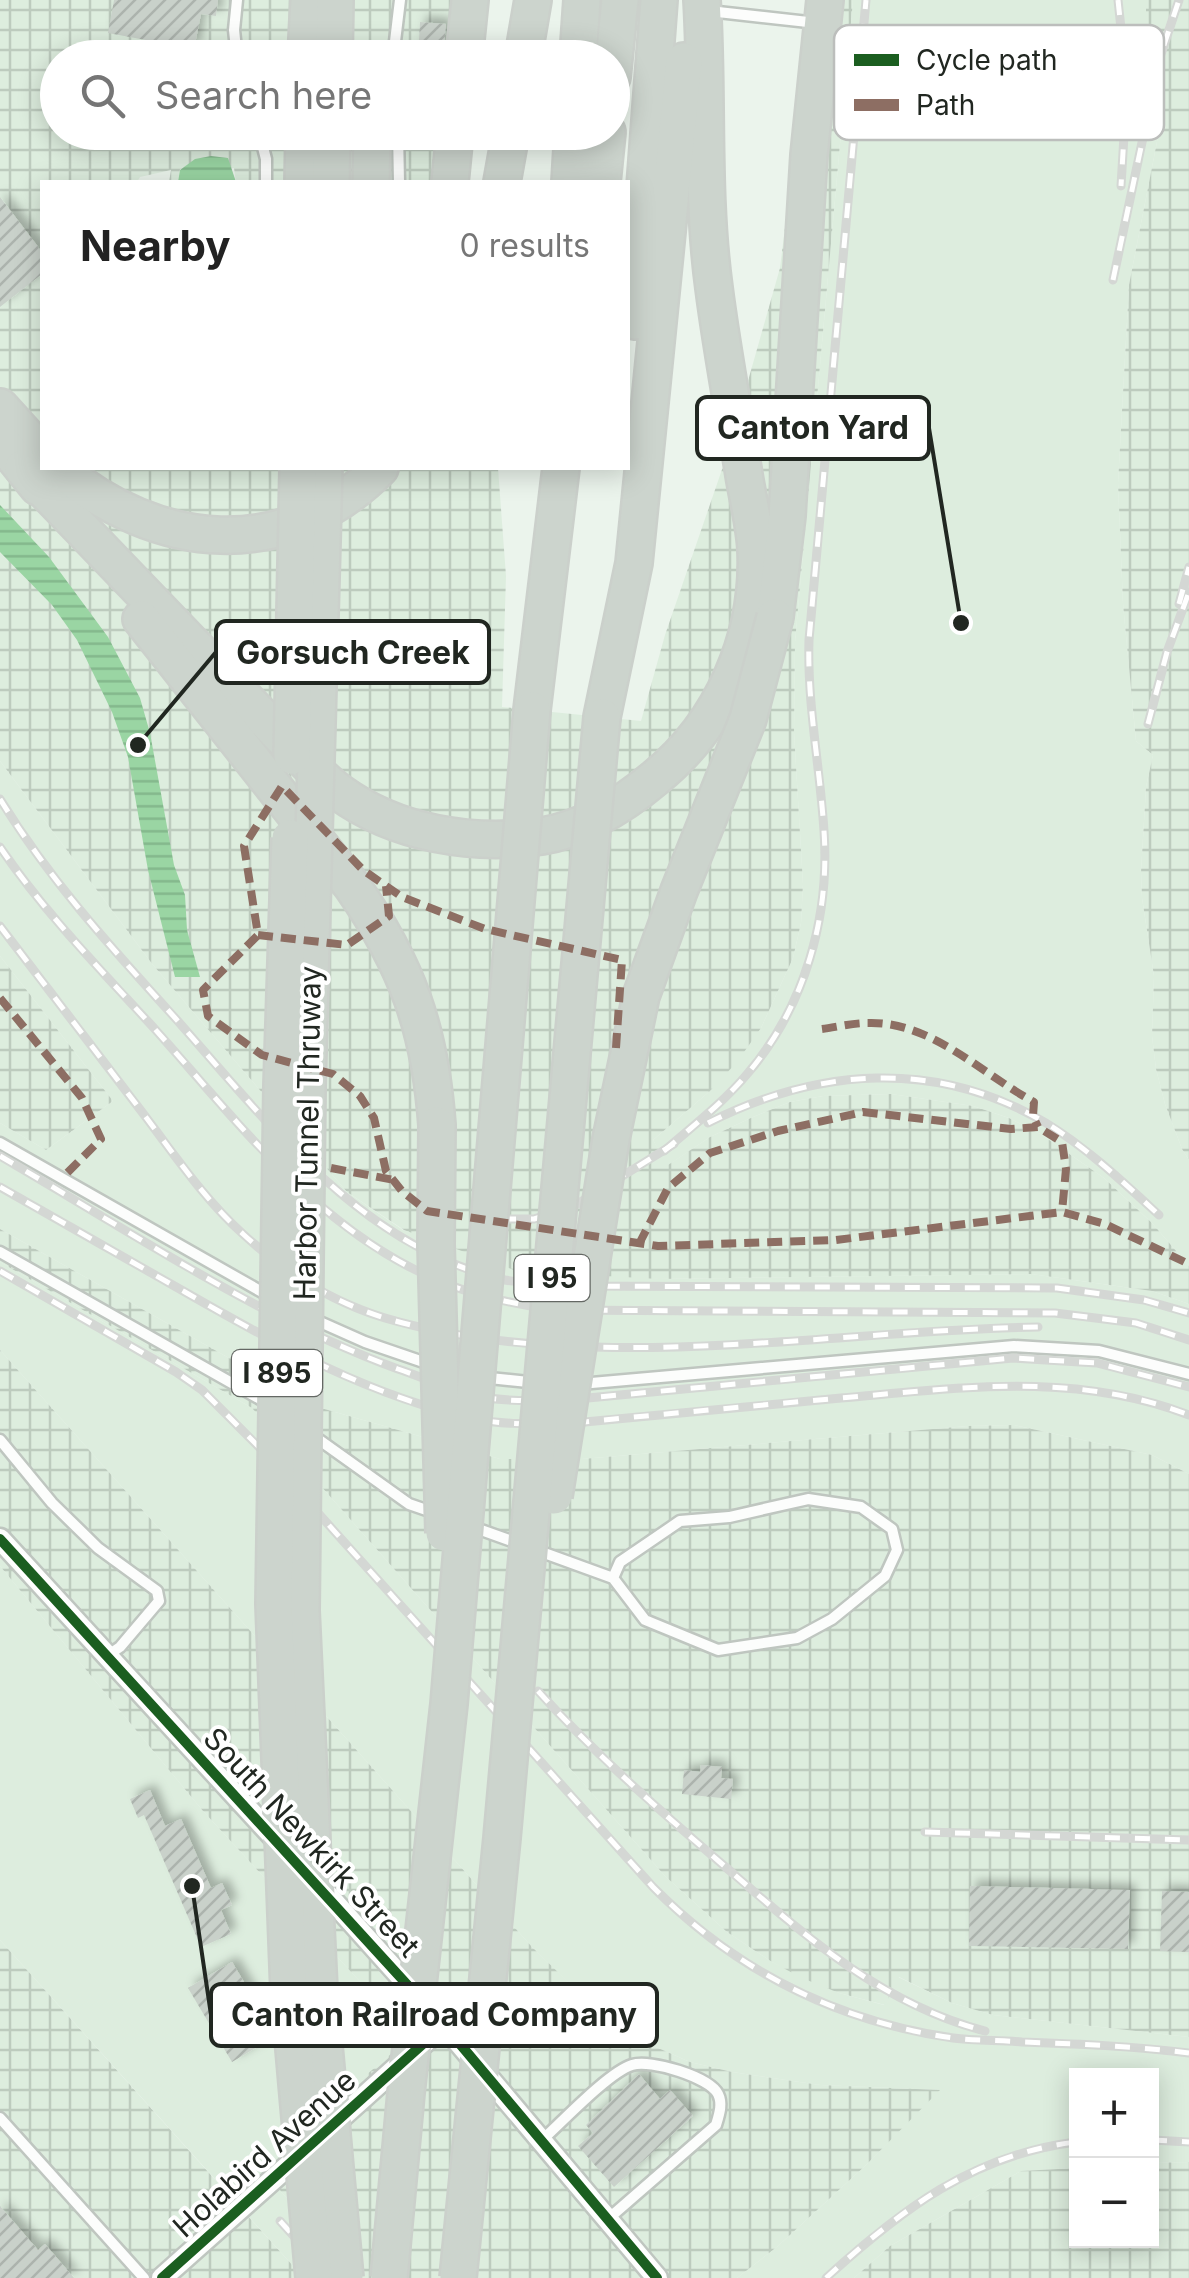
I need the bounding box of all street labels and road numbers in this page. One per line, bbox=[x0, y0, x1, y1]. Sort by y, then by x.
street label: Harbor Tunnel Thruway bbox=[286, 965, 328, 1301]
road number: I 95 bbox=[514, 1255, 590, 1301]
road number: I 895 bbox=[232, 1350, 322, 1396]
street label: South Newkirk Street bbox=[196, 1720, 428, 1964]
street label: Holabird Avenue bbox=[165, 2062, 363, 2244]

